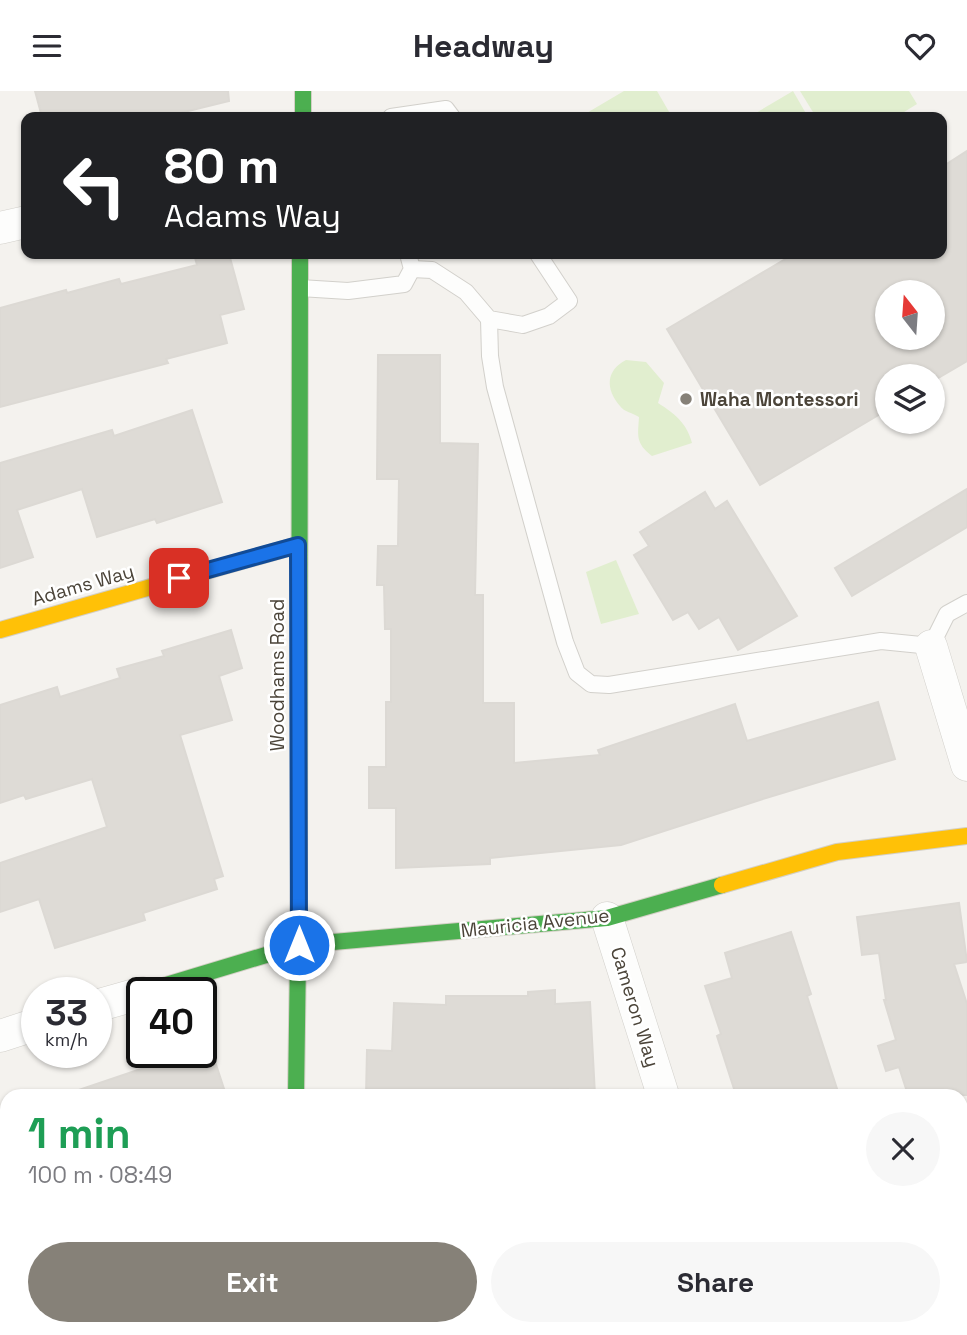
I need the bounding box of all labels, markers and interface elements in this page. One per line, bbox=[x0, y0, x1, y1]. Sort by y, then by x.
text: Headway bbox=[413, 26, 554, 66]
icon: menu bbox=[28, 27, 66, 65]
icon: heart bbox=[901, 27, 939, 65]
text: 80 m bbox=[164, 135, 279, 197]
icon: left bbox=[49, 140, 140, 231]
text: Adams Way bbox=[164, 196, 341, 236]
north arrow bbox=[875, 280, 945, 350]
map controls bbox=[875, 280, 945, 434]
button: layers bbox=[875, 364, 945, 434]
place label: Waha Montessori bbox=[700, 387, 859, 412]
marker: Waha Montessori bbox=[678, 391, 694, 407]
pin bbox=[149, 548, 209, 608]
street label: Adams Way bbox=[29, 559, 137, 611]
icon: arrive bbox=[160, 559, 198, 597]
street label: Woodhams Road bbox=[265, 599, 290, 751]
street label: Mauricia Avenue bbox=[459, 903, 611, 943]
position arrow bbox=[262, 908, 336, 982]
street label: Cameron Way bbox=[605, 944, 665, 1070]
speed limit sign: 40 bbox=[126, 977, 217, 1068]
text: 33 bbox=[45, 991, 88, 1035]
text: km/h bbox=[45, 1028, 88, 1051]
text: 1 min bbox=[28, 1107, 131, 1160]
button: close bbox=[866, 1112, 940, 1186]
text: 100 m · 08:49 bbox=[28, 1160, 172, 1190]
button: Exit bbox=[28, 1242, 477, 1322]
button: Share bbox=[491, 1242, 940, 1322]

